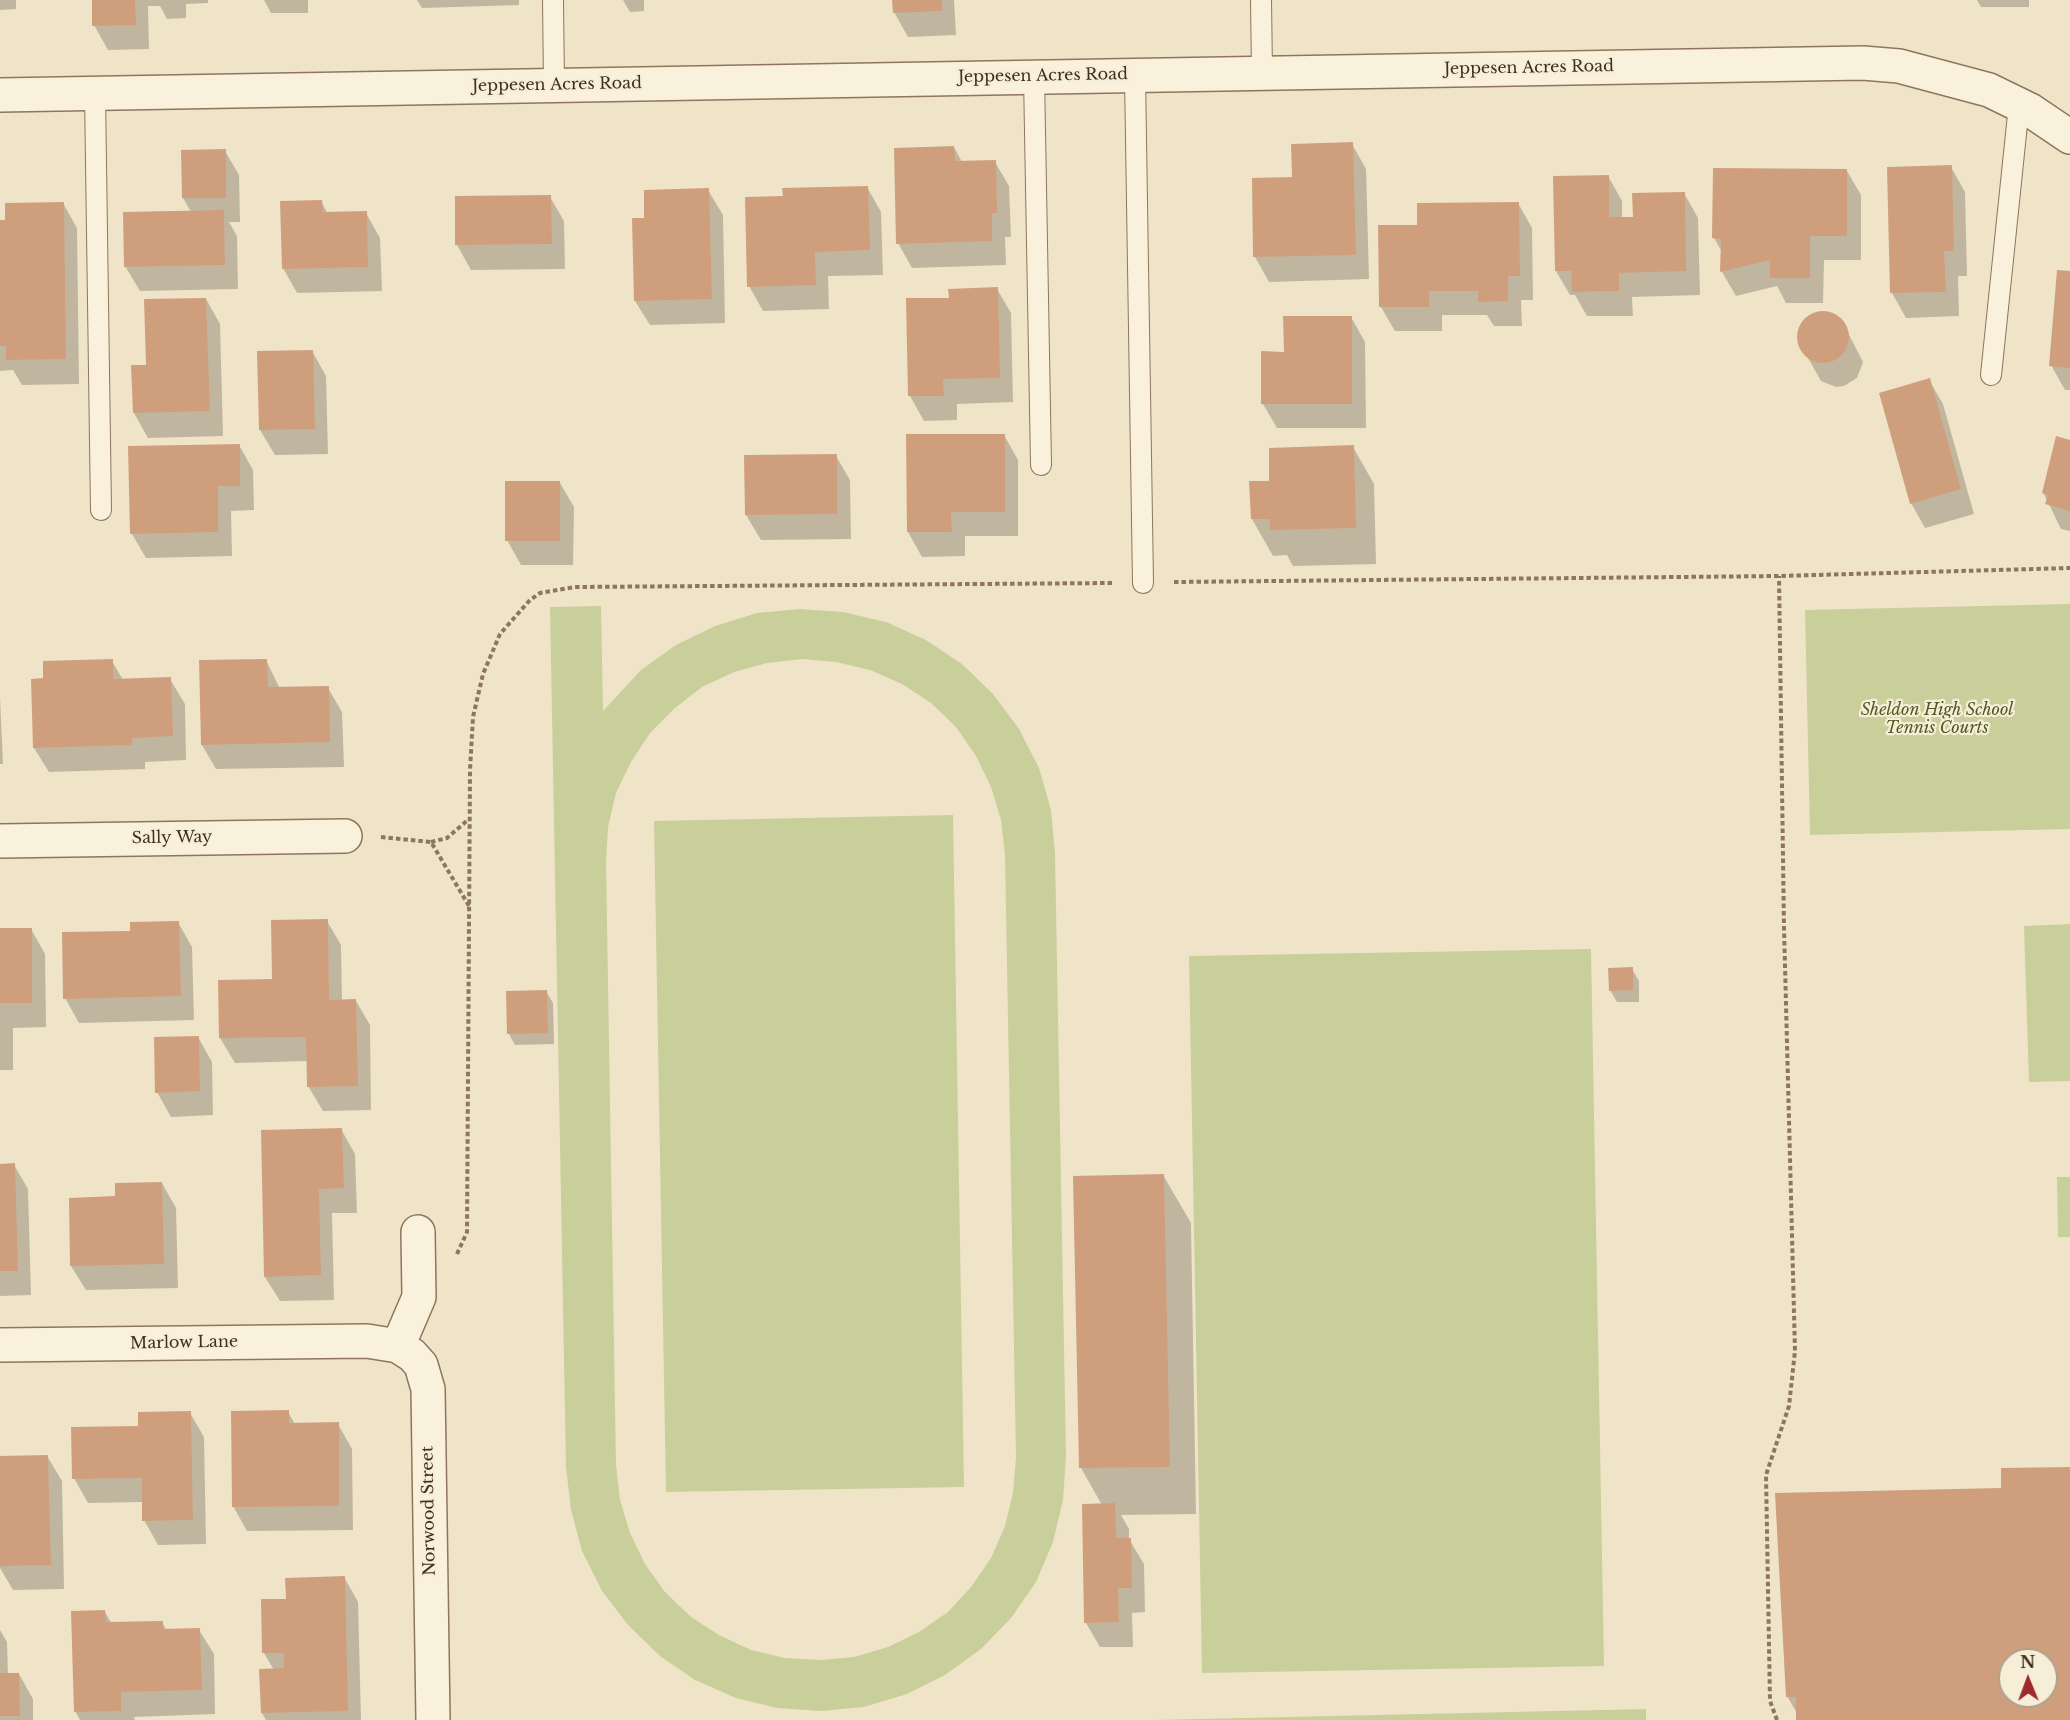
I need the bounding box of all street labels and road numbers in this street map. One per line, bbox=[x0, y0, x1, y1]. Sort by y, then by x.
street label: Jeppesen Acres Road bbox=[1444, 57, 1614, 79]
street label: Jeppesen Acres Road bbox=[958, 65, 1128, 87]
street label: Jeppesen Acres Road bbox=[472, 74, 642, 96]
street label: Sally Way bbox=[132, 828, 212, 848]
street label: Marlow Lane bbox=[130, 1332, 238, 1354]
street label: Norwood Street bbox=[418, 1446, 440, 1576]

